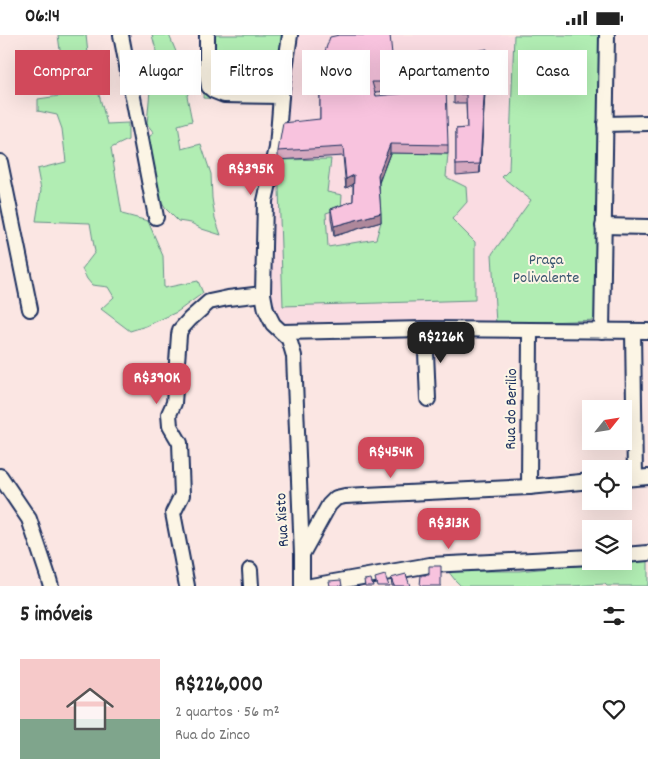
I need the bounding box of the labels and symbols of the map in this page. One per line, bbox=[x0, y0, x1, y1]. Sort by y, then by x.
pin: R$395K bbox=[210, 154, 292, 196]
park label: Praça Polivalente bbox=[513, 249, 579, 290]
pin: R$226K bbox=[400, 321, 482, 364]
pin: R$390K bbox=[116, 363, 198, 405]
street label: Rua do Berilio bbox=[500, 368, 524, 450]
north arrow bbox=[582, 400, 632, 450]
pin: R$454K bbox=[350, 437, 432, 479]
street label: Rua Xisto bbox=[270, 492, 296, 548]
pin: R$313K bbox=[408, 507, 490, 550]

